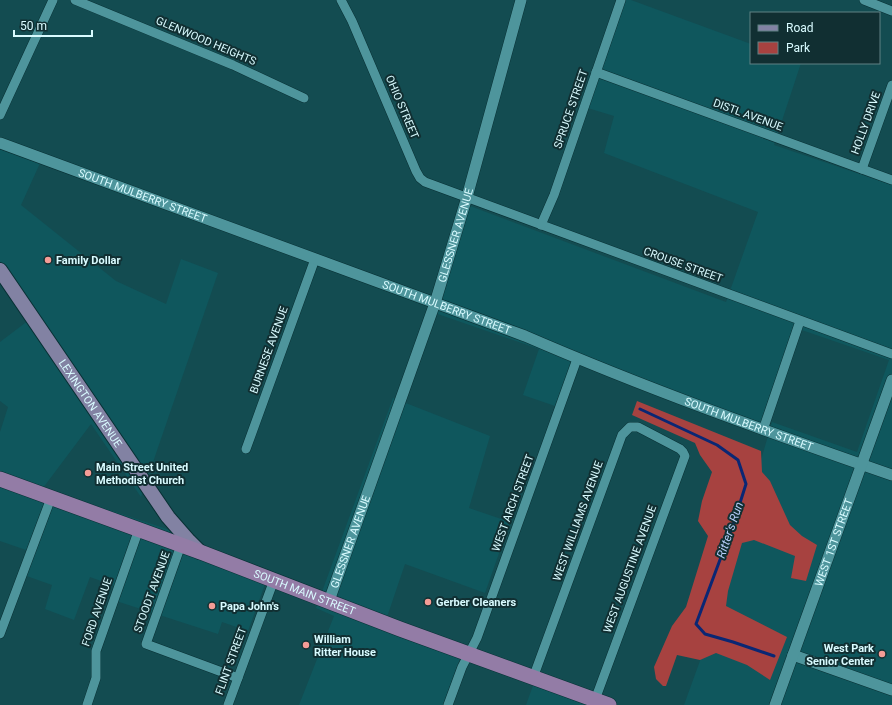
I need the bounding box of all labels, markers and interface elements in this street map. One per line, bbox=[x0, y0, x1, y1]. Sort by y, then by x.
scale bar bbox=[14, 12, 92, 38]
legend bbox=[750, 12, 880, 64]
street label: GLENWOOD HEIGHTS bbox=[154, 14, 259, 68]
text: 50 m bbox=[20, 19, 47, 33]
text: Road bbox=[786, 21, 814, 35]
text: Park bbox=[786, 41, 811, 55]
street label: SPRUCE STREET bbox=[551, 67, 591, 150]
street label: OHIO STREET bbox=[383, 73, 421, 141]
street label: HOLLY DRIVE bbox=[849, 90, 883, 156]
street label: DISTL AVENUE bbox=[711, 96, 785, 134]
street label: SOUTH MULBERRY STREET bbox=[77, 166, 209, 225]
street label: GLESSNER AVENUE bbox=[435, 187, 476, 284]
street label: CROUSE STREET bbox=[642, 245, 725, 285]
place label: Family Dollar bbox=[56, 254, 120, 267]
marker: Family Dollar bbox=[43, 255, 53, 265]
street label: SOUTH MULBERRY STREET bbox=[381, 278, 513, 337]
street label: BURNESE AVENUE bbox=[247, 305, 291, 395]
street label: LEXINGTON AVENUE bbox=[56, 357, 125, 449]
street label: SOUTH MULBERRY STREET bbox=[683, 395, 815, 454]
street label: WEST ARCH STREET bbox=[489, 452, 537, 553]
street label: WEST WILLIAMS AVENUE bbox=[550, 459, 606, 583]
place label: Main Street United Methodist Church bbox=[96, 461, 188, 487]
marker: Main Street United Methodist Church bbox=[83, 468, 93, 478]
street label: GLESSNER AVENUE bbox=[328, 493, 373, 590]
street label: WEST 1ST STREET bbox=[812, 496, 856, 588]
water label: Ritter's Run bbox=[714, 500, 746, 560]
street label: WEST AUGUSTINE AVENUE bbox=[601, 504, 659, 634]
street label: STOODT AVENUE bbox=[131, 550, 173, 634]
street label: SOUTH MAIN STREET bbox=[252, 567, 358, 618]
street label: FORD AVENUE bbox=[79, 576, 115, 648]
place label: Gerber Cleaners bbox=[436, 596, 516, 609]
marker: Gerber Cleaners bbox=[423, 597, 433, 607]
place label: Papa John's bbox=[220, 600, 279, 613]
marker: Papa John's bbox=[207, 601, 217, 611]
street label: FLINT STREET bbox=[213, 625, 249, 696]
place label: William Ritter House bbox=[314, 633, 376, 659]
marker: William Ritter House bbox=[301, 640, 311, 650]
place label: West Park Senior Center bbox=[806, 642, 874, 668]
marker: West Park Senior Center bbox=[877, 649, 887, 659]

